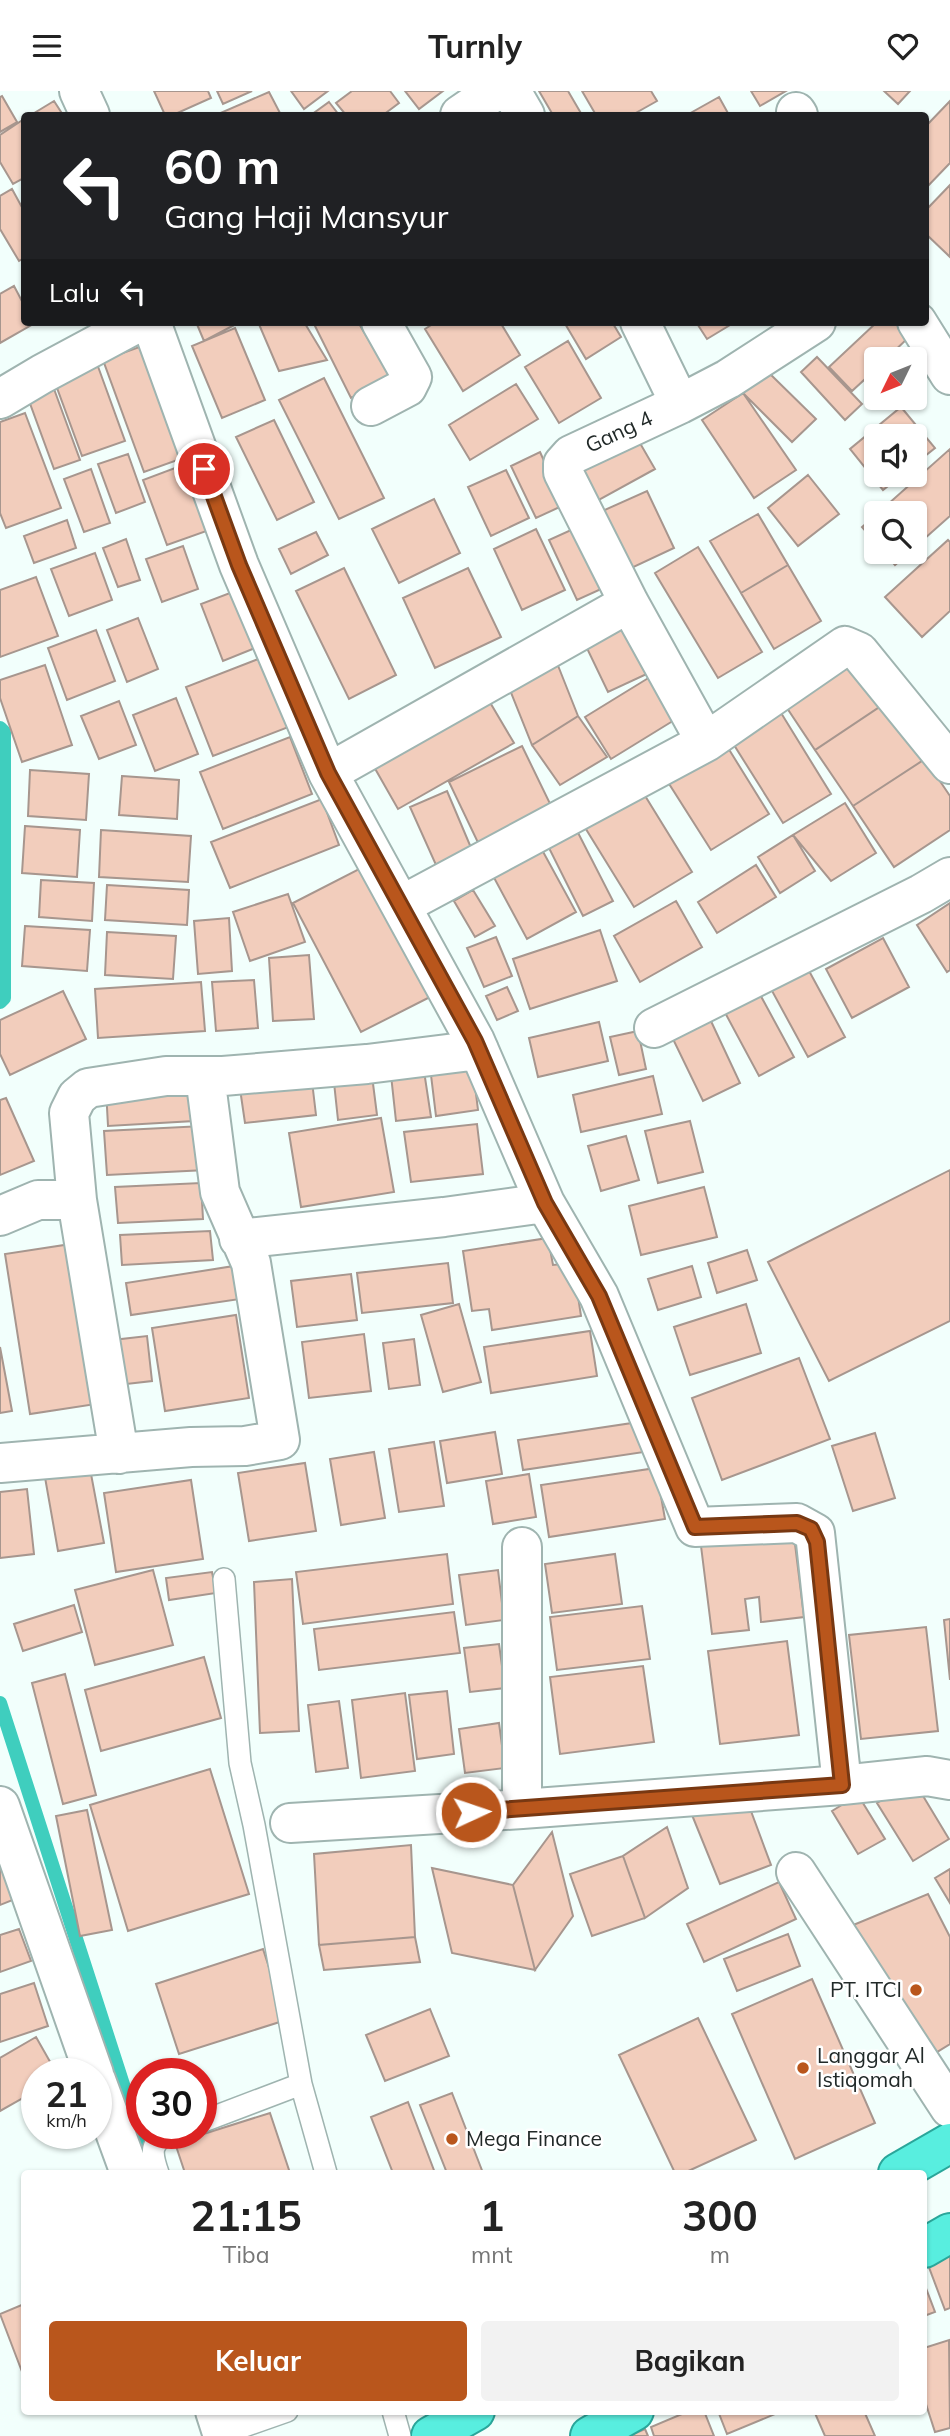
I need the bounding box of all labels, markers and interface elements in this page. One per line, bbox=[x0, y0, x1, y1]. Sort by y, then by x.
text: Turnly bbox=[428, 26, 522, 66]
icon: menu bbox=[28, 27, 66, 65]
icon: heart bbox=[884, 27, 922, 65]
text: 60 m bbox=[164, 135, 280, 196]
icon: left bbox=[49, 140, 140, 231]
text: Gang Haji Mansyur bbox=[164, 196, 448, 236]
icon: left bbox=[114, 273, 152, 311]
text: Lalu bbox=[49, 276, 100, 309]
north arrow bbox=[864, 347, 928, 409]
map controls bbox=[864, 347, 927, 564]
street label: Gang 4 bbox=[581, 404, 657, 458]
button: sound bbox=[864, 424, 927, 487]
pin bbox=[174, 439, 234, 499]
icon: arrive bbox=[185, 450, 223, 488]
button: search bbox=[864, 501, 927, 564]
position arrow bbox=[434, 1775, 508, 1849]
place label: PT. ITCI bbox=[830, 1976, 902, 2002]
marker: PT. ITCI bbox=[908, 1982, 924, 1998]
place label: Langgar Al Istiqomah bbox=[817, 2042, 925, 2092]
speed limit sign: 30 bbox=[126, 2058, 217, 2149]
marker: Langgar Al Istiqomah bbox=[795, 2060, 811, 2076]
text: 21 bbox=[45, 2072, 88, 2116]
text: km/h bbox=[46, 2109, 87, 2132]
place label: Mega Finance bbox=[466, 2125, 602, 2151]
marker: Mega Finance bbox=[444, 2131, 460, 2147]
text: 21:15 bbox=[190, 2189, 302, 2242]
text: 1 bbox=[479, 2189, 504, 2242]
text: 300 bbox=[682, 2189, 758, 2242]
text: Tiba bbox=[222, 2240, 269, 2269]
text: mnt bbox=[471, 2240, 513, 2269]
text: m bbox=[710, 2240, 730, 2269]
button: Keluar bbox=[49, 2321, 467, 2401]
button: Bagikan bbox=[481, 2321, 899, 2401]

